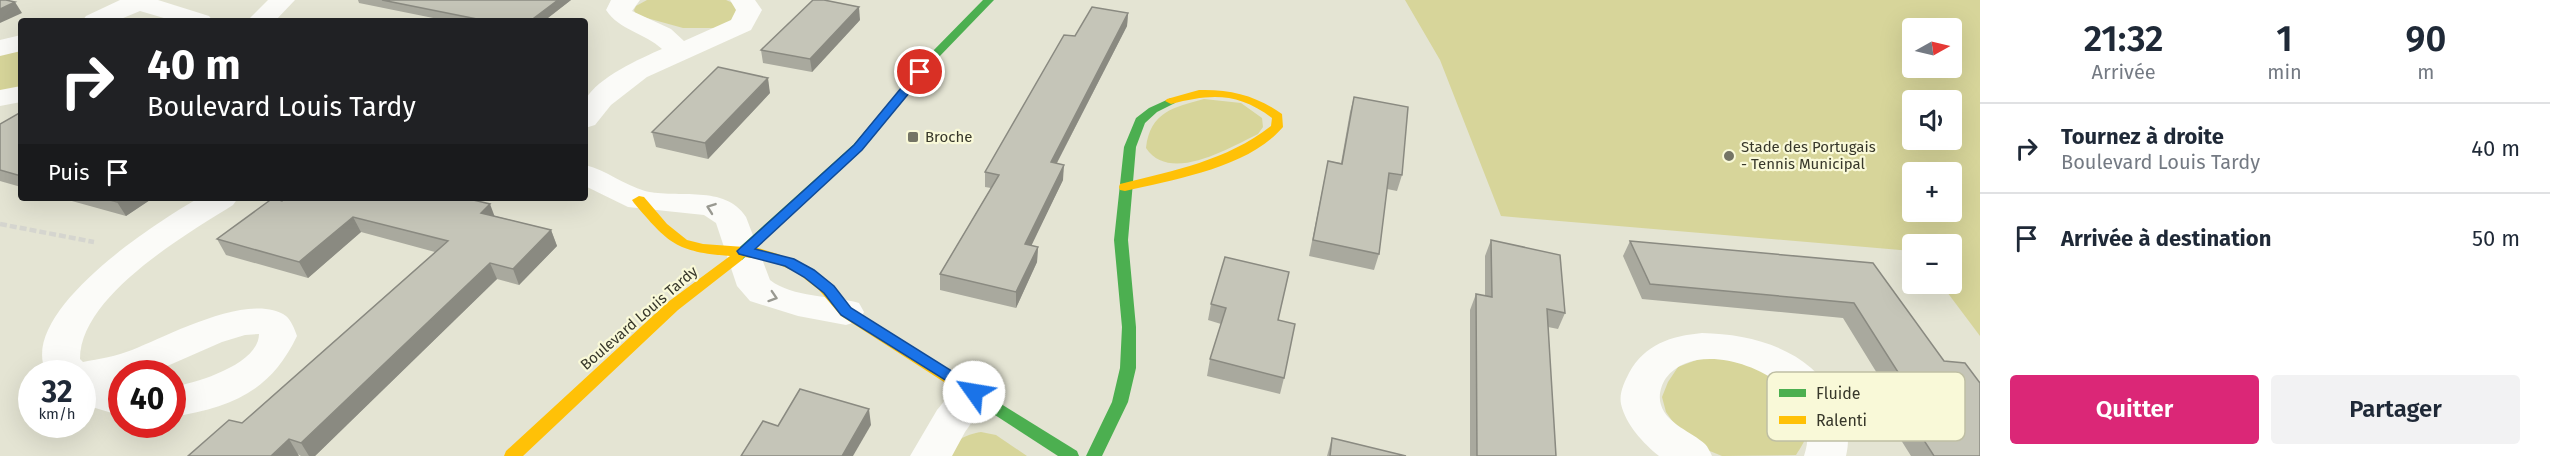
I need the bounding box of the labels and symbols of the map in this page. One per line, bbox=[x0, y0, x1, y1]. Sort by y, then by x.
north arrow bbox=[1902, 18, 1962, 78]
pin bbox=[894, 46, 945, 97]
place label: Broche bbox=[925, 128, 972, 146]
marker: Broche bbox=[906, 130, 920, 144]
place label: Stade des Portugais - Tennis Municipal bbox=[1741, 138, 1876, 173]
marker: Stade des Portugais - Tennis Municipal bbox=[1722, 149, 1736, 163]
one-way arrow bbox=[706, 202, 716, 215]
street label: Boulevard Louis Tardy bbox=[577, 262, 702, 374]
one-way arrow bbox=[767, 290, 778, 302]
speed limit sign: 40 bbox=[108, 360, 186, 438]
position arrow bbox=[942, 360, 1006, 424]
legend bbox=[1767, 372, 1965, 441]
text: Fluide bbox=[1816, 384, 1861, 403]
text: Ralenti bbox=[1816, 411, 1867, 430]

